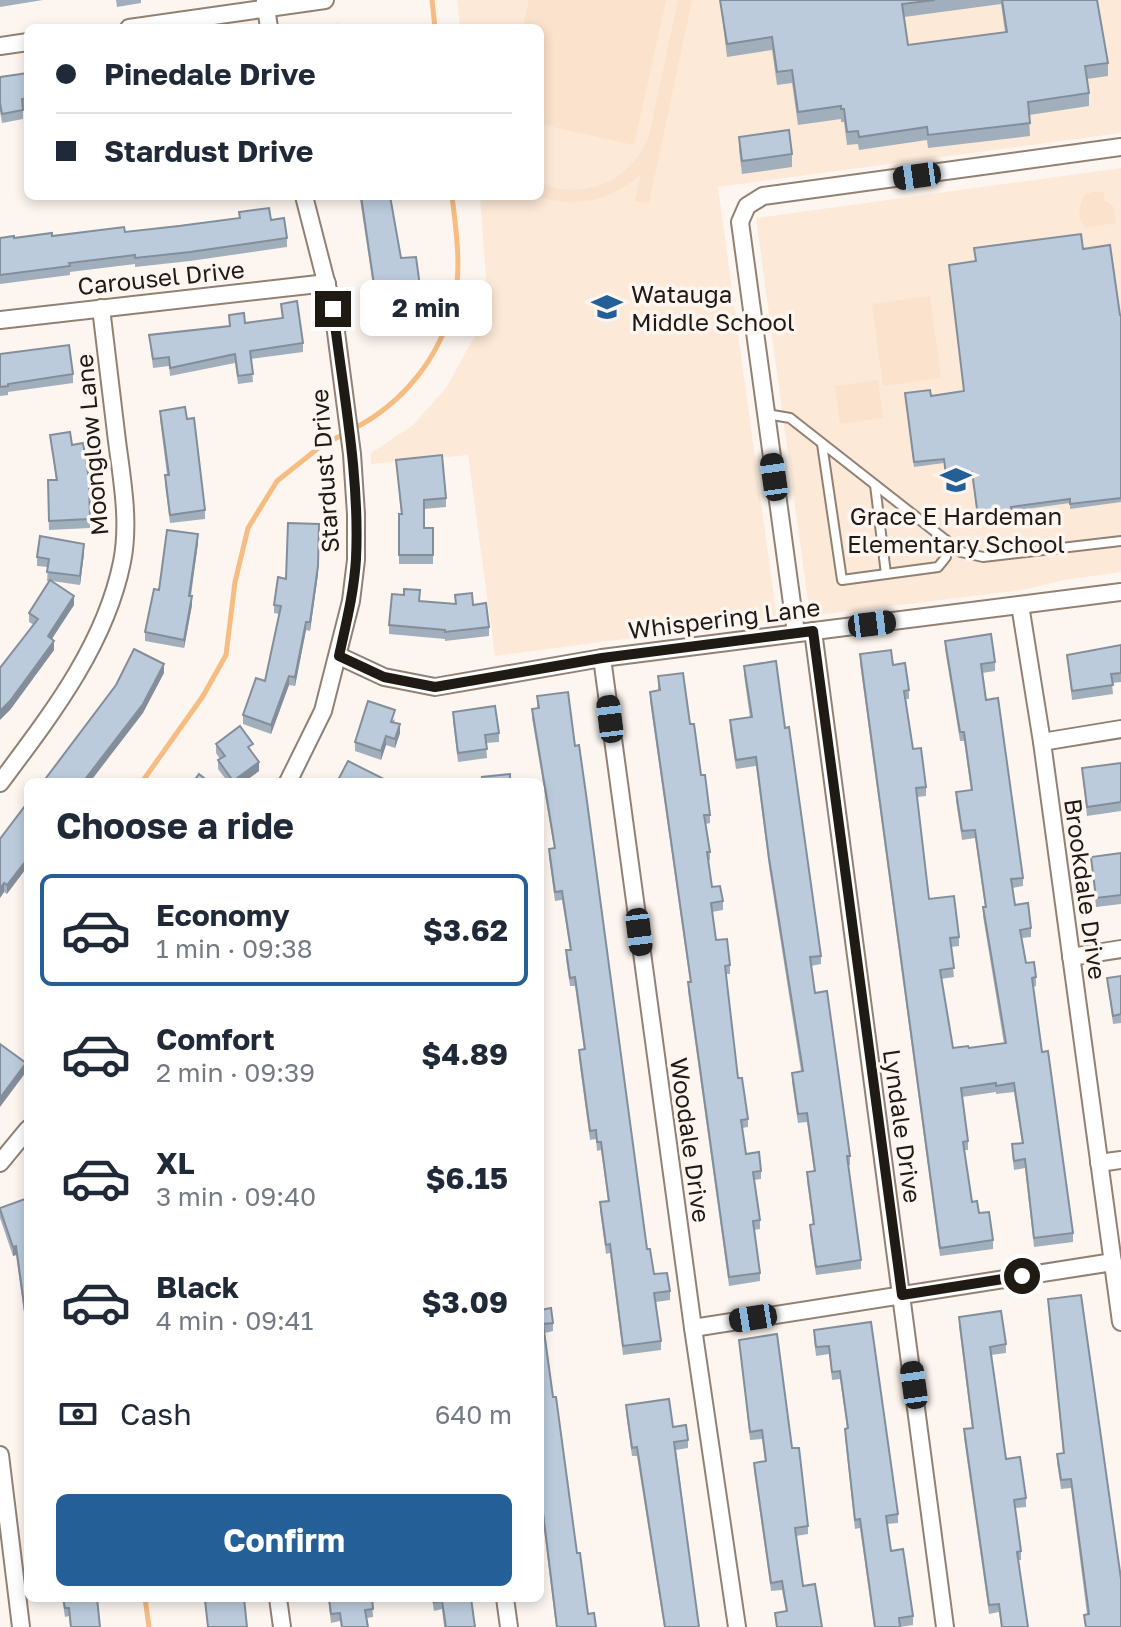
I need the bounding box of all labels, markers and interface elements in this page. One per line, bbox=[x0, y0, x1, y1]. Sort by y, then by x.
text: Pinedale Drive bbox=[104, 56, 316, 92]
text: Stardust Drive bbox=[104, 133, 313, 169]
car bbox=[892, 161, 942, 191]
street label: Carousel Drive bbox=[76, 254, 246, 300]
place label: Watauga Middle School bbox=[631, 279, 795, 336]
callout: 2 min bbox=[361, 281, 493, 337]
school or university icon: Watauga Middle School bbox=[590, 290, 624, 324]
route end bbox=[315, 291, 351, 327]
text: 2 min bbox=[392, 292, 460, 323]
street label: Moonglow Lane bbox=[69, 353, 113, 537]
street label: Stardust Drive bbox=[304, 388, 344, 554]
car bbox=[759, 452, 789, 502]
school or university icon: Grace E Hardeman Elementary School bbox=[939, 463, 973, 497]
place label: Grace E Hardeman Elementary School bbox=[847, 501, 1065, 558]
street label: Whispering Lane bbox=[626, 592, 822, 644]
car bbox=[847, 609, 897, 639]
car bbox=[595, 694, 625, 744]
street label: Brookdale Drive bbox=[1059, 797, 1113, 981]
text: Choose a ride bbox=[56, 804, 294, 847]
icon: car bbox=[60, 894, 132, 966]
text: Economy bbox=[156, 897, 290, 933]
car bbox=[624, 907, 654, 957]
text: $3.62 bbox=[423, 912, 508, 948]
text: 1 min · 09:38 bbox=[156, 933, 313, 964]
icon: car bbox=[60, 1018, 132, 1090]
text: Comfort bbox=[156, 1021, 275, 1057]
text: $4.89 bbox=[421, 1036, 508, 1072]
street label: Lyndale Drive bbox=[878, 1047, 928, 1205]
street label: Woodale Drive bbox=[665, 1056, 717, 1224]
text: 2 min · 09:39 bbox=[156, 1057, 315, 1088]
icon: car bbox=[60, 1142, 132, 1214]
text: XL bbox=[156, 1145, 195, 1181]
text: $6.15 bbox=[426, 1160, 508, 1196]
text: 3 min · 09:40 bbox=[156, 1181, 316, 1212]
route start bbox=[1004, 1258, 1040, 1294]
icon: car bbox=[60, 1266, 132, 1338]
text: Black bbox=[156, 1269, 239, 1305]
text: $3.09 bbox=[421, 1284, 508, 1320]
car bbox=[727, 1302, 779, 1334]
text: 4 min · 09:41 bbox=[156, 1305, 313, 1336]
car bbox=[899, 1360, 929, 1410]
icon: cash bbox=[56, 1392, 100, 1436]
text: Cash bbox=[120, 1396, 192, 1432]
text: 640 m bbox=[435, 1399, 512, 1430]
button: Confirm bbox=[56, 1494, 512, 1586]

